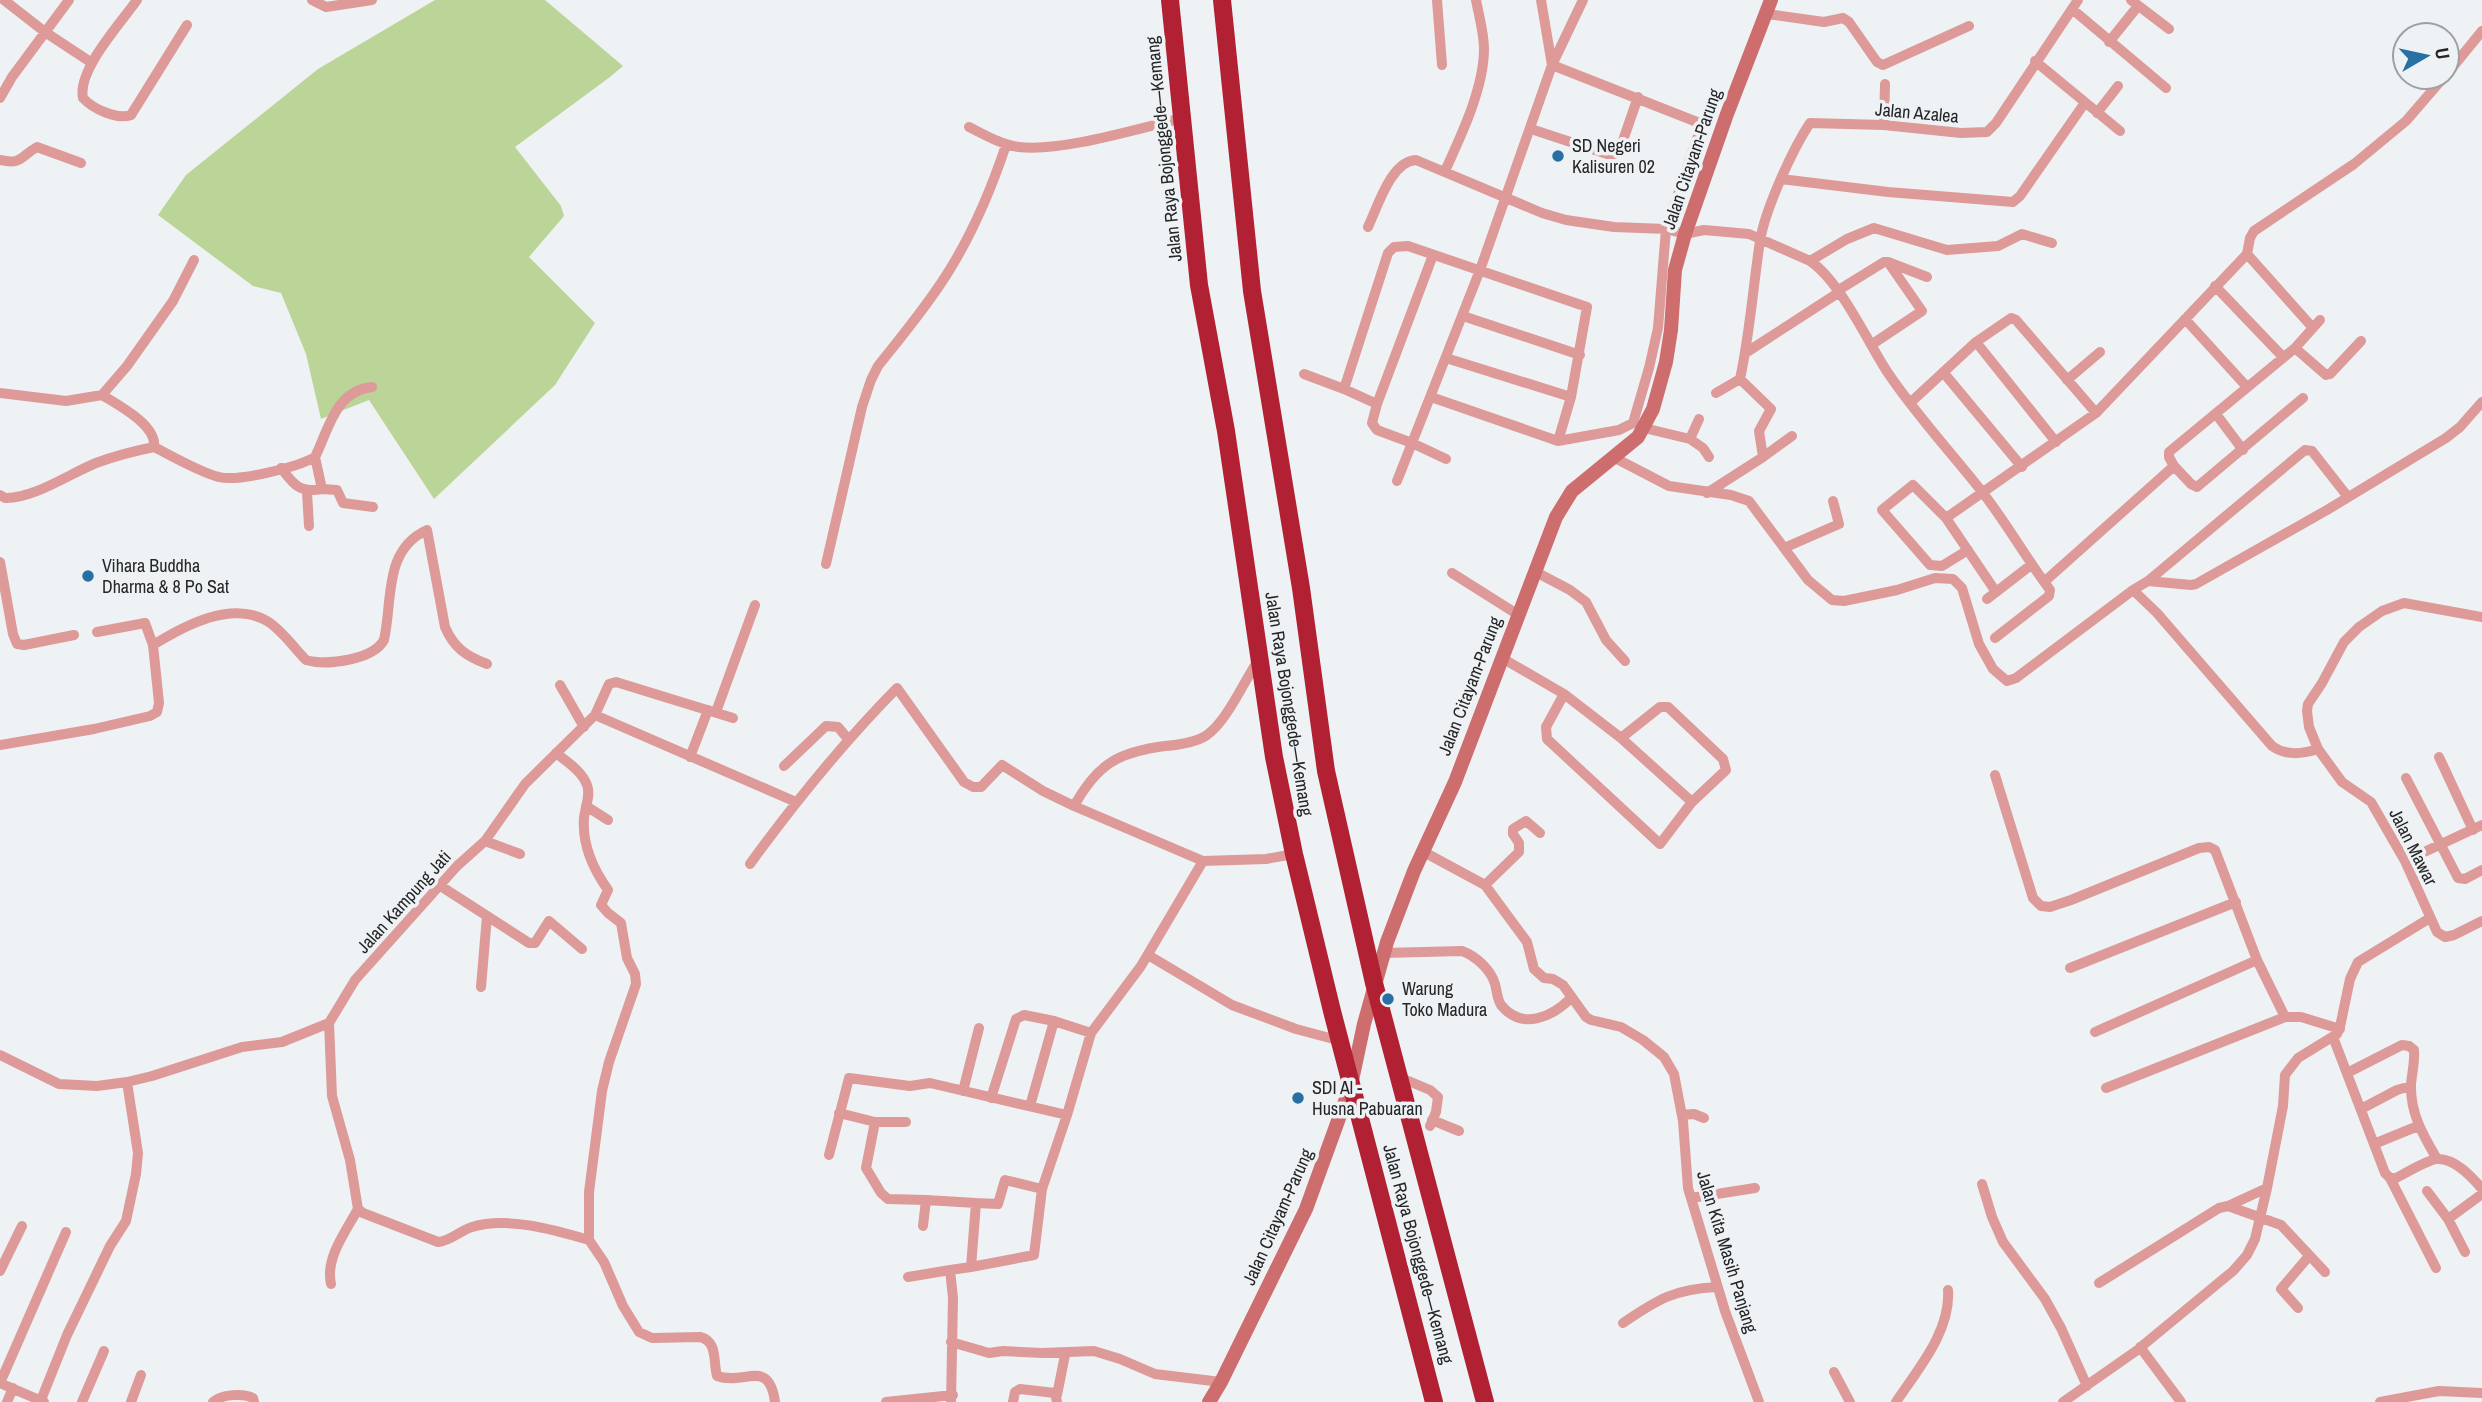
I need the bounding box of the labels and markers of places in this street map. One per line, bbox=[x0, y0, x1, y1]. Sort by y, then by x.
place label: SD Negeri Kalisuren 02 bbox=[1572, 133, 1655, 179]
marker: SD Negeri Kalisuren 02 bbox=[1550, 148, 1566, 164]
place label: Vihara Buddha Dharma & 8 Po Sat bbox=[102, 553, 229, 599]
marker: Vihara Buddha Dharma & 8 Po Sat bbox=[80, 568, 96, 584]
place label: Warung Toko Madura bbox=[1402, 976, 1487, 1022]
marker: Warung Toko Madura bbox=[1380, 991, 1396, 1007]
place label: SDI Al - Husna Pabuaran bbox=[1312, 1075, 1423, 1121]
marker: SDI Al - Husna Pabuaran bbox=[1290, 1090, 1306, 1106]

